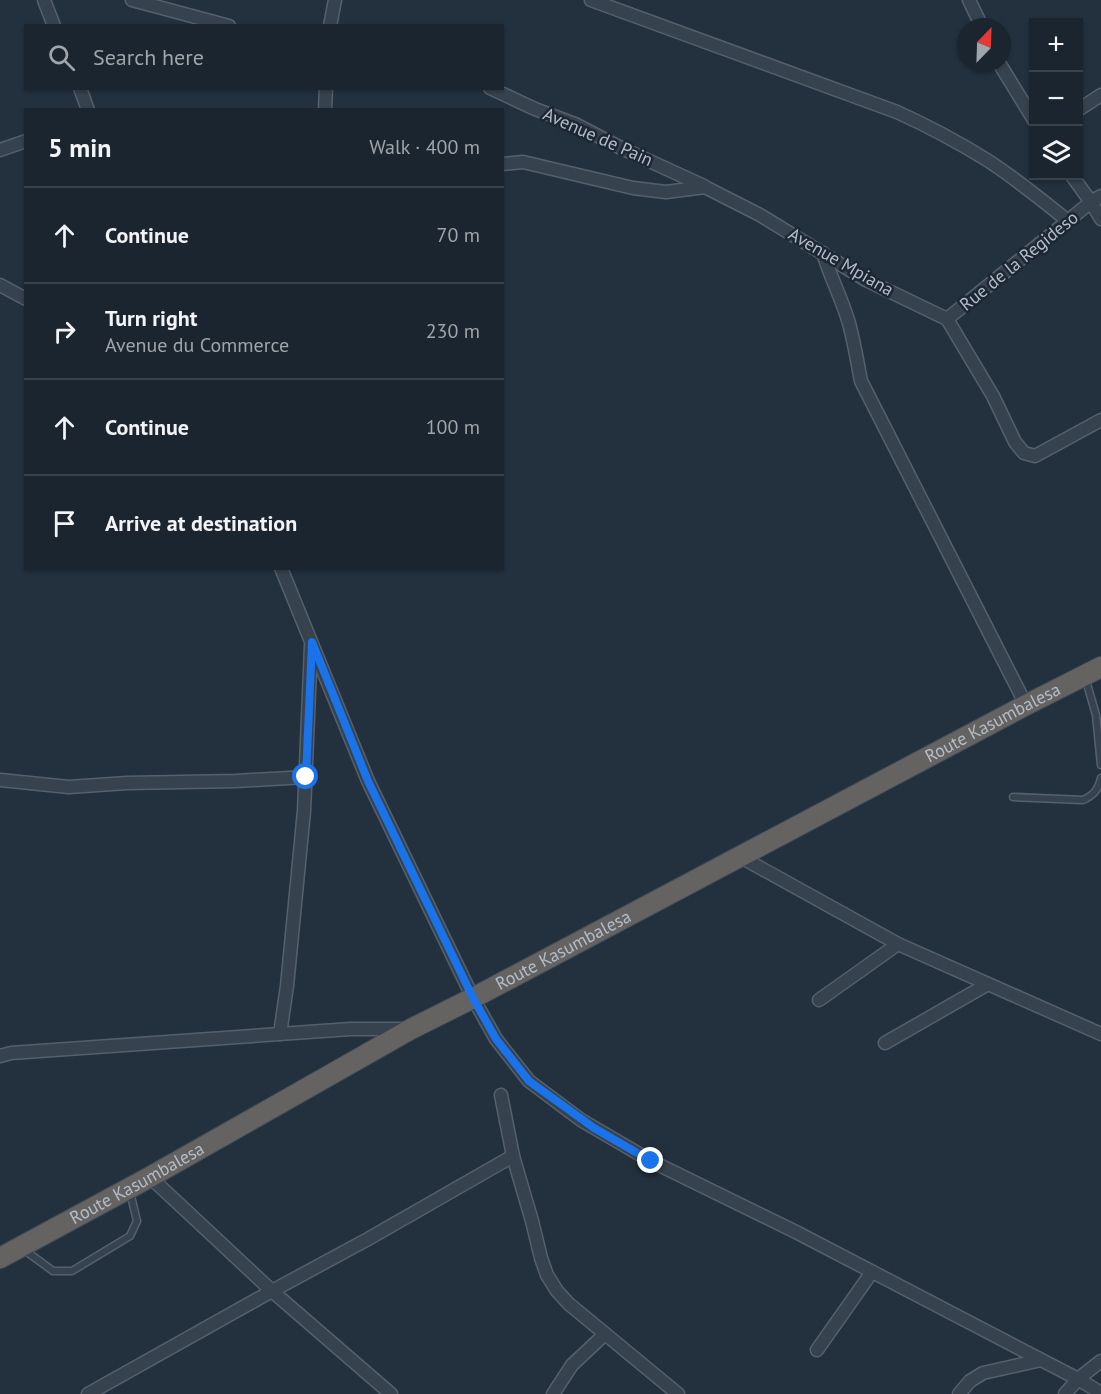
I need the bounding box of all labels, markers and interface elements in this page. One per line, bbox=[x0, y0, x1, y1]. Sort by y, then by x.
north arrow bbox=[957, 18, 1011, 72]
map controls bbox=[1029, 18, 1083, 180]
button: + bbox=[1029, 18, 1083, 72]
search box bbox=[24, 24, 504, 90]
icon: search bbox=[45, 41, 78, 74]
text: Search here bbox=[93, 43, 204, 71]
button: − bbox=[1029, 72, 1083, 126]
street label: Avenue de Pain bbox=[540, 102, 657, 171]
button: layers bbox=[1029, 126, 1083, 180]
text: 5 min bbox=[48, 131, 111, 164]
text: Walk · 400 m bbox=[369, 134, 480, 160]
street label: Rue de la Regideso bbox=[955, 206, 1083, 316]
icon: ahead bbox=[48, 219, 81, 252]
text: Continue bbox=[105, 221, 189, 249]
text: 70 m bbox=[437, 222, 480, 248]
street label: Avenue Mpiana bbox=[785, 222, 898, 301]
text: Turn right bbox=[105, 304, 197, 332]
icon: right bbox=[48, 315, 81, 348]
text: 230 m bbox=[426, 318, 480, 344]
text: Avenue du Commerce bbox=[105, 332, 289, 358]
icon: ahead bbox=[48, 411, 81, 444]
text: Continue bbox=[105, 413, 189, 441]
text: 100 m bbox=[426, 414, 480, 440]
icon: arrive bbox=[48, 507, 81, 540]
text: Arrive at destination bbox=[105, 509, 297, 537]
street label: Route Kasumbalesa bbox=[921, 677, 1064, 767]
route start bbox=[292, 763, 318, 789]
street label: Route Kasumbalesa bbox=[491, 904, 635, 995]
street label: Route Kasumbalesa bbox=[66, 1137, 208, 1229]
route end bbox=[637, 1147, 663, 1173]

